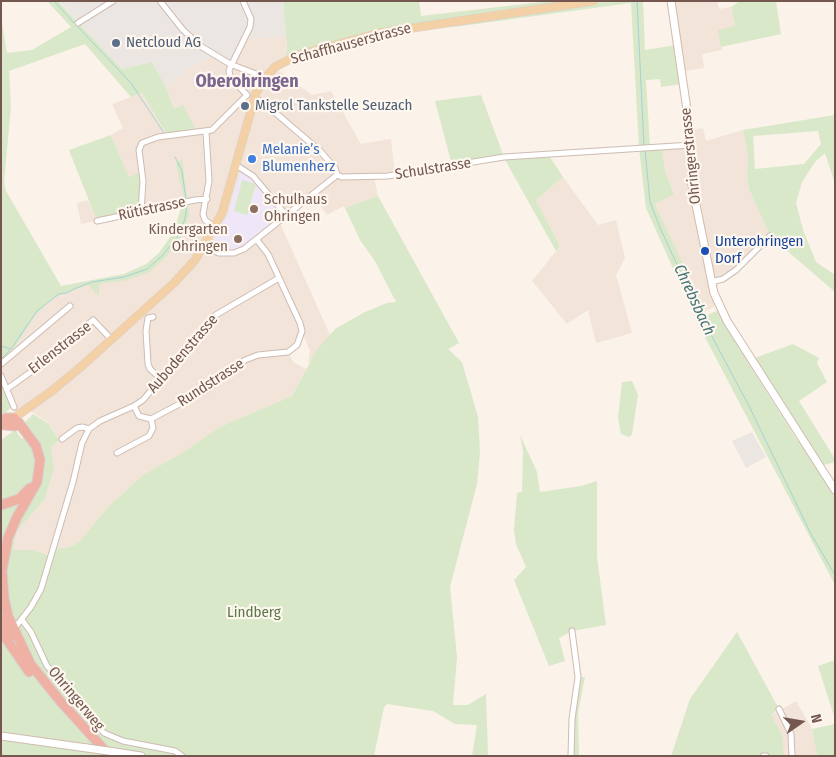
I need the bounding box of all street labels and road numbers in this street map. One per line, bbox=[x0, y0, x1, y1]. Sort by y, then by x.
street label: Schaffhauserstrasse bbox=[289, 19, 413, 69]
street label: Ohringerstrasse bbox=[677, 107, 705, 205]
street label: Schulstrasse bbox=[394, 154, 472, 184]
street label: Rütistrasse bbox=[117, 193, 187, 225]
street label: Aubodenstrasse bbox=[144, 311, 222, 397]
street label: Erlenstrasse bbox=[25, 318, 95, 378]
street label: Rundstrasse bbox=[174, 355, 248, 411]
street label: Ohringerweg bbox=[44, 663, 108, 735]

